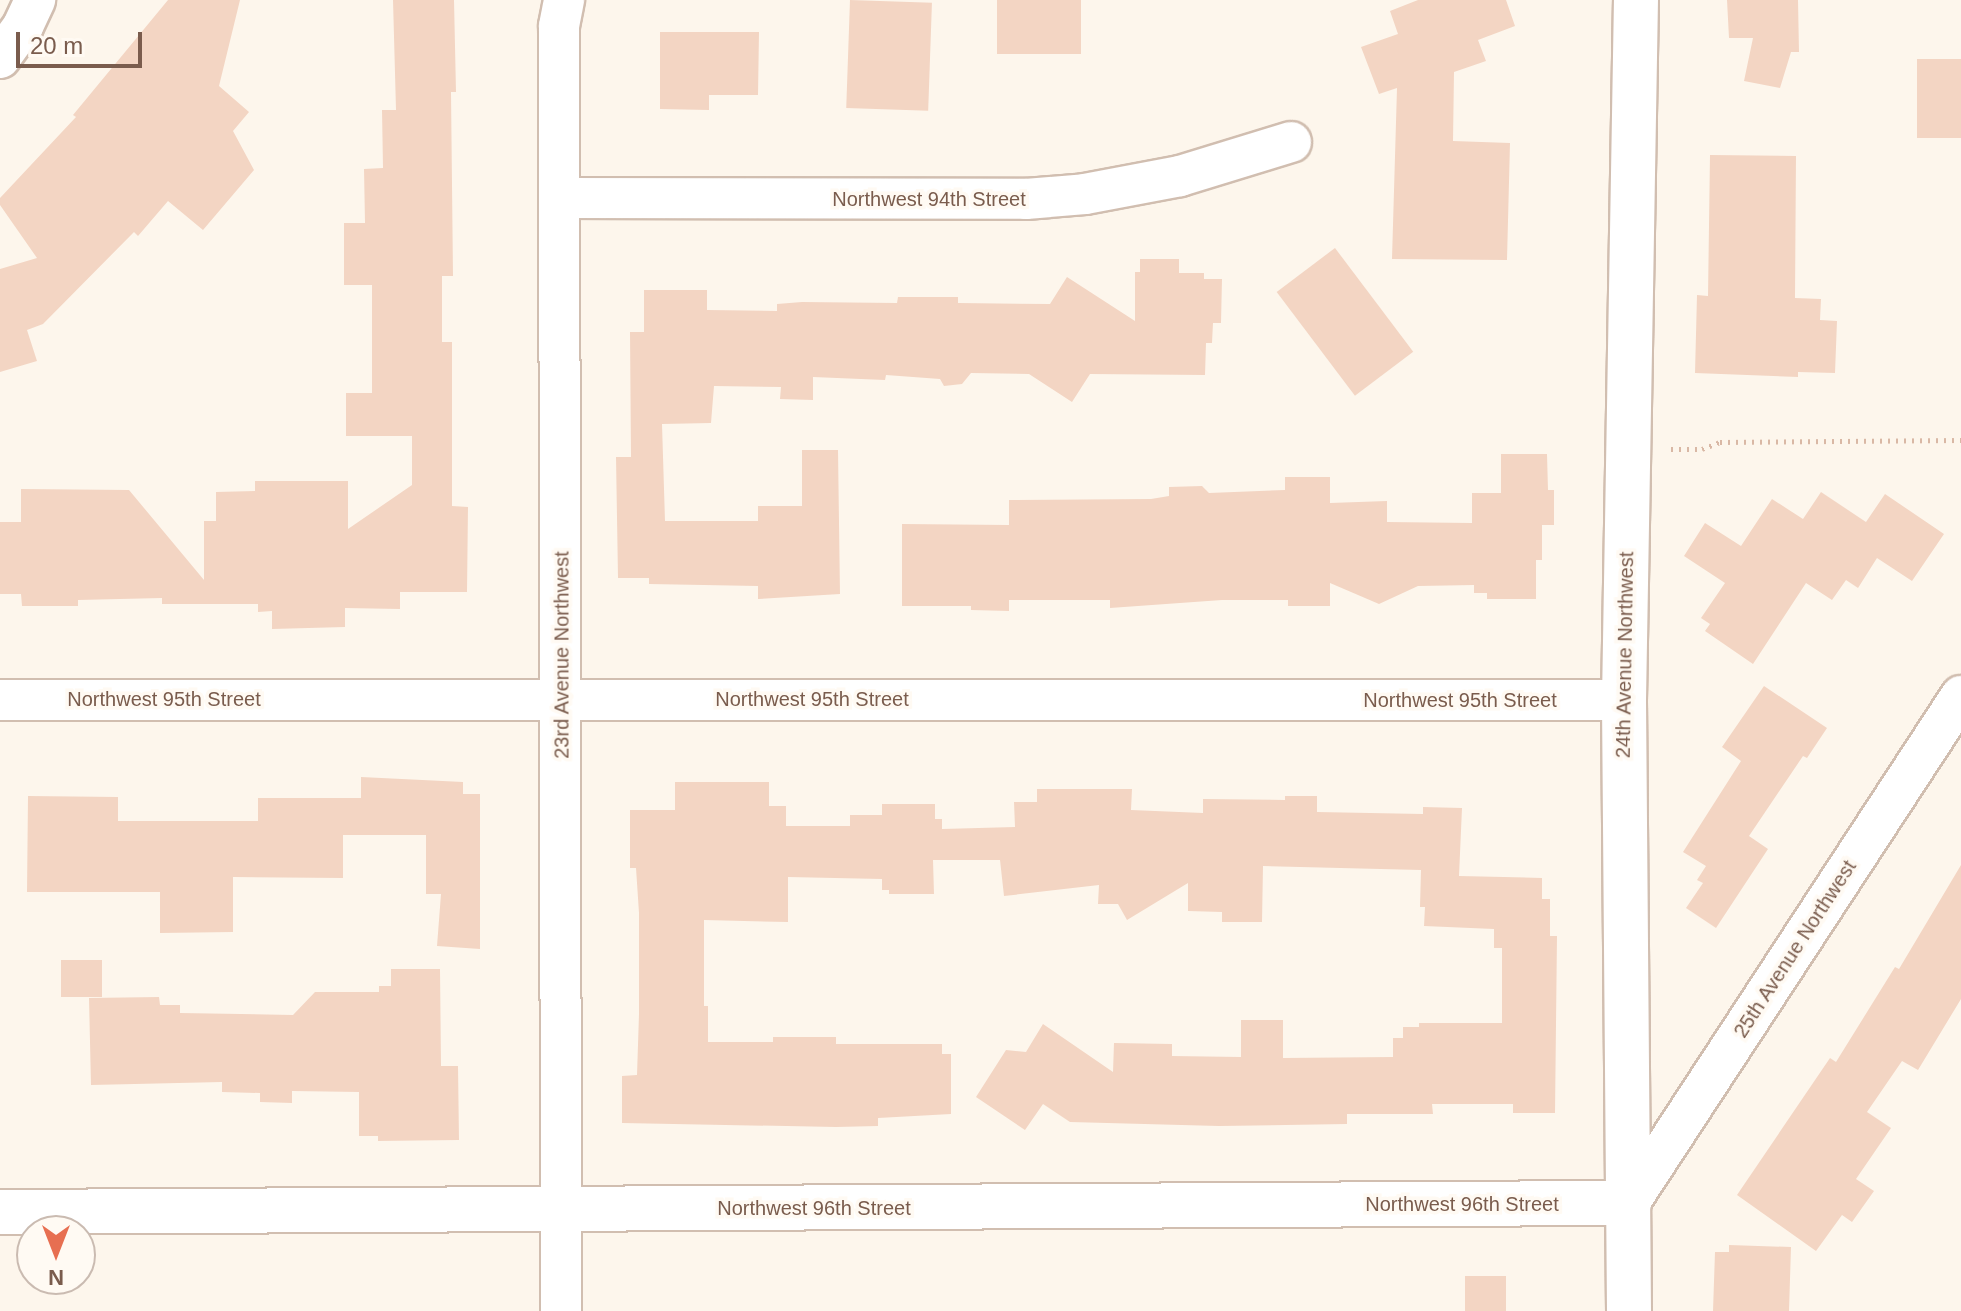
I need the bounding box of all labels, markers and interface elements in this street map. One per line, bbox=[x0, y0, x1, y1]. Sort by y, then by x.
scale bar bbox=[20, 16, 146, 66]
text: 20 m bbox=[30, 32, 83, 59]
street label: Northwest 94th Street bbox=[832, 187, 1026, 211]
street label: 23rd Avenue Northwest bbox=[550, 551, 574, 759]
street label: 24th Avenue Northwest bbox=[1611, 551, 1639, 759]
street label: Northwest 95th Street bbox=[67, 687, 261, 711]
street label: Northwest 95th Street bbox=[715, 687, 909, 711]
street label: Northwest 95th Street bbox=[1363, 688, 1557, 712]
street label: 25th Avenue Northwest bbox=[1728, 855, 1862, 1043]
street label: Northwest 96th Street bbox=[1365, 1192, 1559, 1216]
street label: Northwest 96th Street bbox=[717, 1196, 911, 1220]
north arrow bbox=[16, 1215, 96, 1295]
text: N bbox=[48, 1265, 64, 1290]

